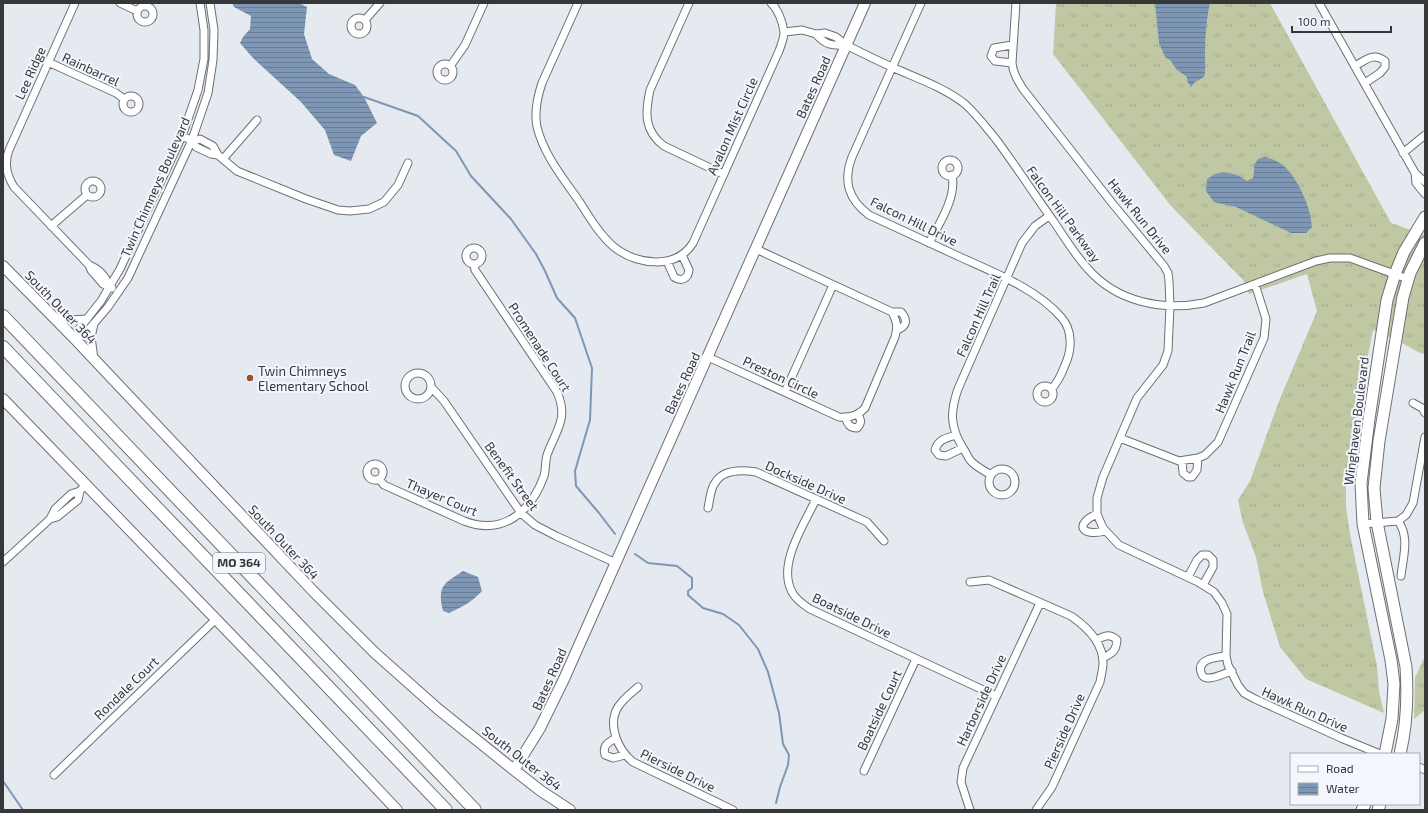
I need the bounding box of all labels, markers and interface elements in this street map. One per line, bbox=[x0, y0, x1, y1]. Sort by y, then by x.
scale bar bbox=[1292, 8, 1391, 34]
text: 100 m bbox=[1298, 14, 1330, 28]
street label: Lee Ridge bbox=[11, 44, 49, 102]
street label: Rainbarrel bbox=[60, 49, 122, 89]
street label: Bates Road bbox=[792, 53, 834, 121]
street label: Avalon Mist Circle bbox=[703, 75, 761, 177]
street label: Twin Chimneys Boulevard bbox=[117, 114, 193, 260]
street label: Falcon Hill Parkway bbox=[1024, 163, 1104, 265]
street label: Hawk Run Drive bbox=[1105, 175, 1175, 257]
street label: Falcon Hill Drive bbox=[868, 193, 960, 249]
street label: South Outer 364 bbox=[22, 267, 100, 347]
street label: Falcon Hill Trail bbox=[952, 271, 1004, 359]
street label: Promenade Court bbox=[505, 300, 575, 395]
street label: Hawk Run Trail bbox=[1211, 328, 1259, 415]
street label: Bates Road bbox=[661, 349, 703, 417]
street label: Preston Circle bbox=[740, 352, 822, 402]
street label: Winghaven Boulevard bbox=[1340, 356, 1372, 486]
place label: Twin Chimneys Elementary School bbox=[258, 363, 369, 394]
marker: Twin Chimneys Elementary School bbox=[245, 373, 255, 383]
street label: Benefit Street bbox=[482, 438, 542, 514]
street label: Dockside Drive bbox=[763, 457, 849, 507]
street label: Thayer Court bbox=[404, 475, 480, 519]
street label: South Outer 364 bbox=[245, 501, 323, 583]
road number: MO 364 bbox=[213, 553, 265, 573]
street label: Boatside Drive bbox=[810, 589, 894, 641]
street label: Bates Road bbox=[528, 645, 570, 713]
street label: Harborside Drive bbox=[953, 652, 1009, 748]
street label: Rondale Court bbox=[90, 653, 162, 723]
street label: Boatside Court bbox=[853, 667, 905, 753]
street label: Hawk Run Drive bbox=[1259, 683, 1351, 735]
street label: Pierside Drive bbox=[1040, 691, 1088, 771]
street label: South Outer 364 bbox=[479, 722, 565, 794]
street label: Pierside Drive bbox=[638, 745, 718, 795]
legend bbox=[1290, 753, 1420, 805]
text: Road bbox=[1326, 761, 1354, 775]
text: Water bbox=[1326, 781, 1360, 795]

